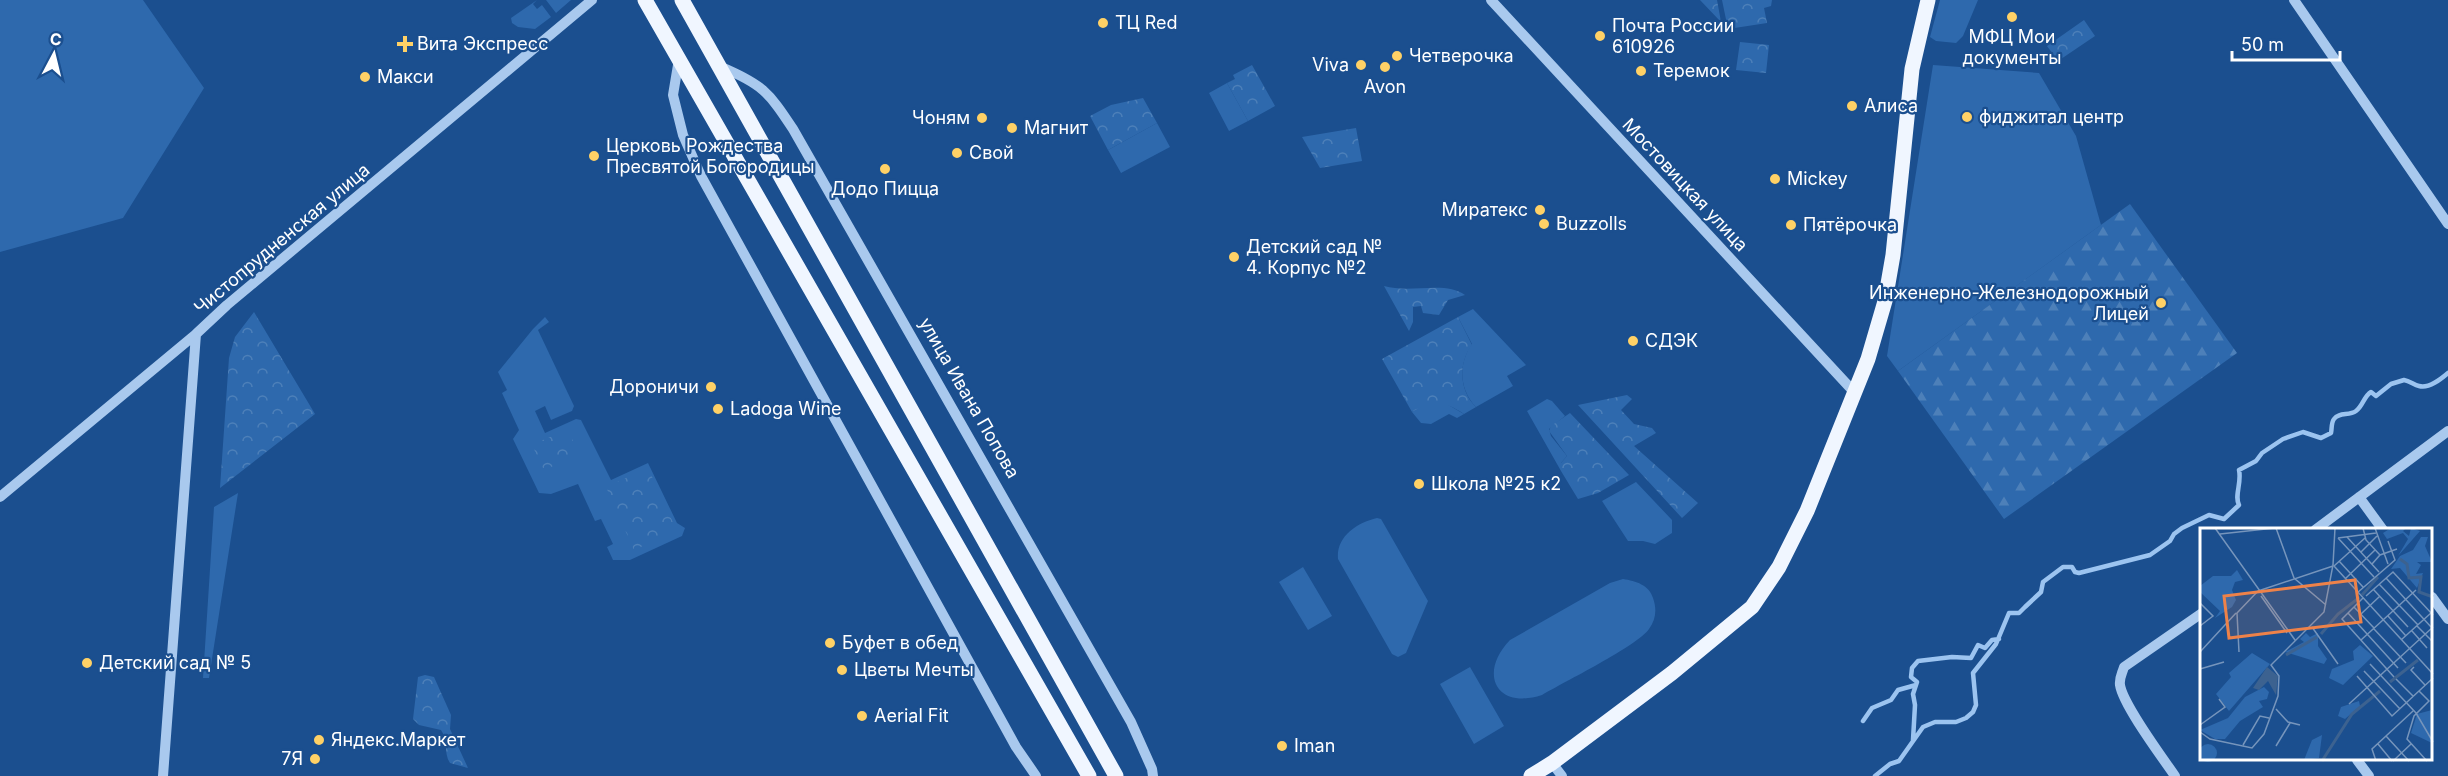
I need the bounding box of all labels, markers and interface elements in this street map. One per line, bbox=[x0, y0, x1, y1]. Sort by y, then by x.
marker: МФЦ Мои документы bbox=[2005, 10, 2019, 24]
place label: ТЦ Red bbox=[1115, 12, 1178, 33]
place label: Почта России 610926 bbox=[1612, 15, 1734, 57]
marker: ТЦ Red bbox=[1096, 16, 1110, 30]
north arrow bbox=[24, 24, 84, 84]
scale bar bbox=[2232, 24, 2340, 62]
place label: МФЦ Мои документы bbox=[1963, 26, 2061, 68]
text: С bbox=[49, 28, 63, 50]
marker: Почта России 610926 bbox=[1593, 29, 1607, 43]
place label: Вита Экспресс bbox=[417, 33, 548, 54]
text: 50 m bbox=[2241, 34, 2284, 55]
marker: Вита Экспресс bbox=[398, 37, 412, 51]
place label: Четверочка bbox=[1409, 45, 1514, 66]
marker: Четверочка bbox=[1390, 49, 1404, 63]
place label: Viva bbox=[1312, 54, 1349, 75]
marker: Viva bbox=[1354, 58, 1368, 72]
marker: Avon bbox=[1378, 60, 1392, 74]
place label: Теремок bbox=[1653, 60, 1730, 81]
marker: Теремок bbox=[1634, 64, 1648, 78]
place label: Макси bbox=[377, 66, 434, 87]
marker: Макси bbox=[358, 70, 372, 84]
place label: Avon bbox=[1364, 76, 1406, 97]
place label: Алиса bbox=[1864, 95, 1918, 116]
marker: Алиса bbox=[1845, 99, 1859, 113]
place label: фиджитал центр bbox=[1979, 106, 2124, 127]
place label: Чоням bbox=[912, 107, 970, 128]
marker: фиджитал центр bbox=[1960, 110, 1974, 124]
marker: Чоням bbox=[975, 111, 989, 125]
street label: Мостовицкая улица bbox=[1618, 114, 1752, 255]
place label: Магнит bbox=[1024, 117, 1089, 138]
marker: Магнит bbox=[1005, 121, 1019, 135]
place label: Церковь Рождества Пресвятой Богородицы bbox=[606, 135, 814, 177]
place label: Свой bbox=[969, 142, 1014, 163]
marker: Свой bbox=[950, 146, 964, 160]
marker: Церковь Рождества Пресвятой Богородицы bbox=[587, 149, 601, 163]
street label: Чистопрудненская улица bbox=[190, 159, 374, 318]
marker: Додо Пицца bbox=[878, 162, 892, 176]
place label: Mickey bbox=[1787, 168, 1848, 189]
marker: Mickey bbox=[1768, 172, 1782, 186]
place label: Додо Пицца bbox=[831, 178, 939, 199]
place label: Миратекс bbox=[1442, 199, 1528, 220]
marker: Миратекс bbox=[1533, 203, 1547, 217]
place label: Buzzolls bbox=[1556, 213, 1627, 234]
place label: Пятёрочка bbox=[1803, 214, 1897, 235]
marker: Buzzolls bbox=[1537, 217, 1551, 231]
marker: Пятёрочка bbox=[1784, 218, 1798, 232]
place label: Детский сад № 4. Корпус №2 bbox=[1246, 236, 1382, 278]
marker: Детский сад № 4. Корпус №2 bbox=[1227, 250, 1241, 264]
place label: Инженерно-Железнодорожный Лицей bbox=[1869, 282, 2149, 324]
marker: Инженерно-Железнодорожный Лицей bbox=[2154, 296, 2168, 310]
street label: улица Ивана Попова bbox=[915, 314, 1024, 482]
place label: СДЭК bbox=[1645, 330, 1698, 351]
marker: СДЭК bbox=[1626, 334, 1640, 348]
place label: Дороничи bbox=[609, 376, 699, 397]
marker: Дороничи bbox=[704, 380, 718, 394]
place label: Ladoga Wine bbox=[730, 398, 842, 419]
marker: Ladoga Wine bbox=[711, 402, 725, 416]
place label: Школа №25 к2 bbox=[1431, 473, 1561, 494]
marker: Школа №25 к2 bbox=[1412, 477, 1426, 491]
inset map bbox=[2200, 528, 2433, 761]
place label: Буфет в обед bbox=[842, 632, 958, 653]
marker: Буфет в обед bbox=[823, 636, 837, 650]
place label: Детский сад № 5 bbox=[99, 652, 251, 673]
marker: Детский сад № 5 bbox=[80, 656, 94, 670]
place label: Цветы Мечты bbox=[854, 659, 974, 680]
marker: Цветы Мечты bbox=[835, 663, 849, 677]
place label: Aerial Fit bbox=[874, 705, 949, 726]
marker: Aerial Fit bbox=[855, 709, 869, 723]
place label: Яндекс.Маркет bbox=[331, 729, 466, 750]
marker: Яндекс.Маркет bbox=[312, 733, 326, 747]
place label: Iman bbox=[1294, 735, 1335, 756]
marker: Iman bbox=[1275, 739, 1289, 753]
place label: 7Я bbox=[281, 748, 303, 769]
marker: 7Я bbox=[308, 752, 322, 766]

